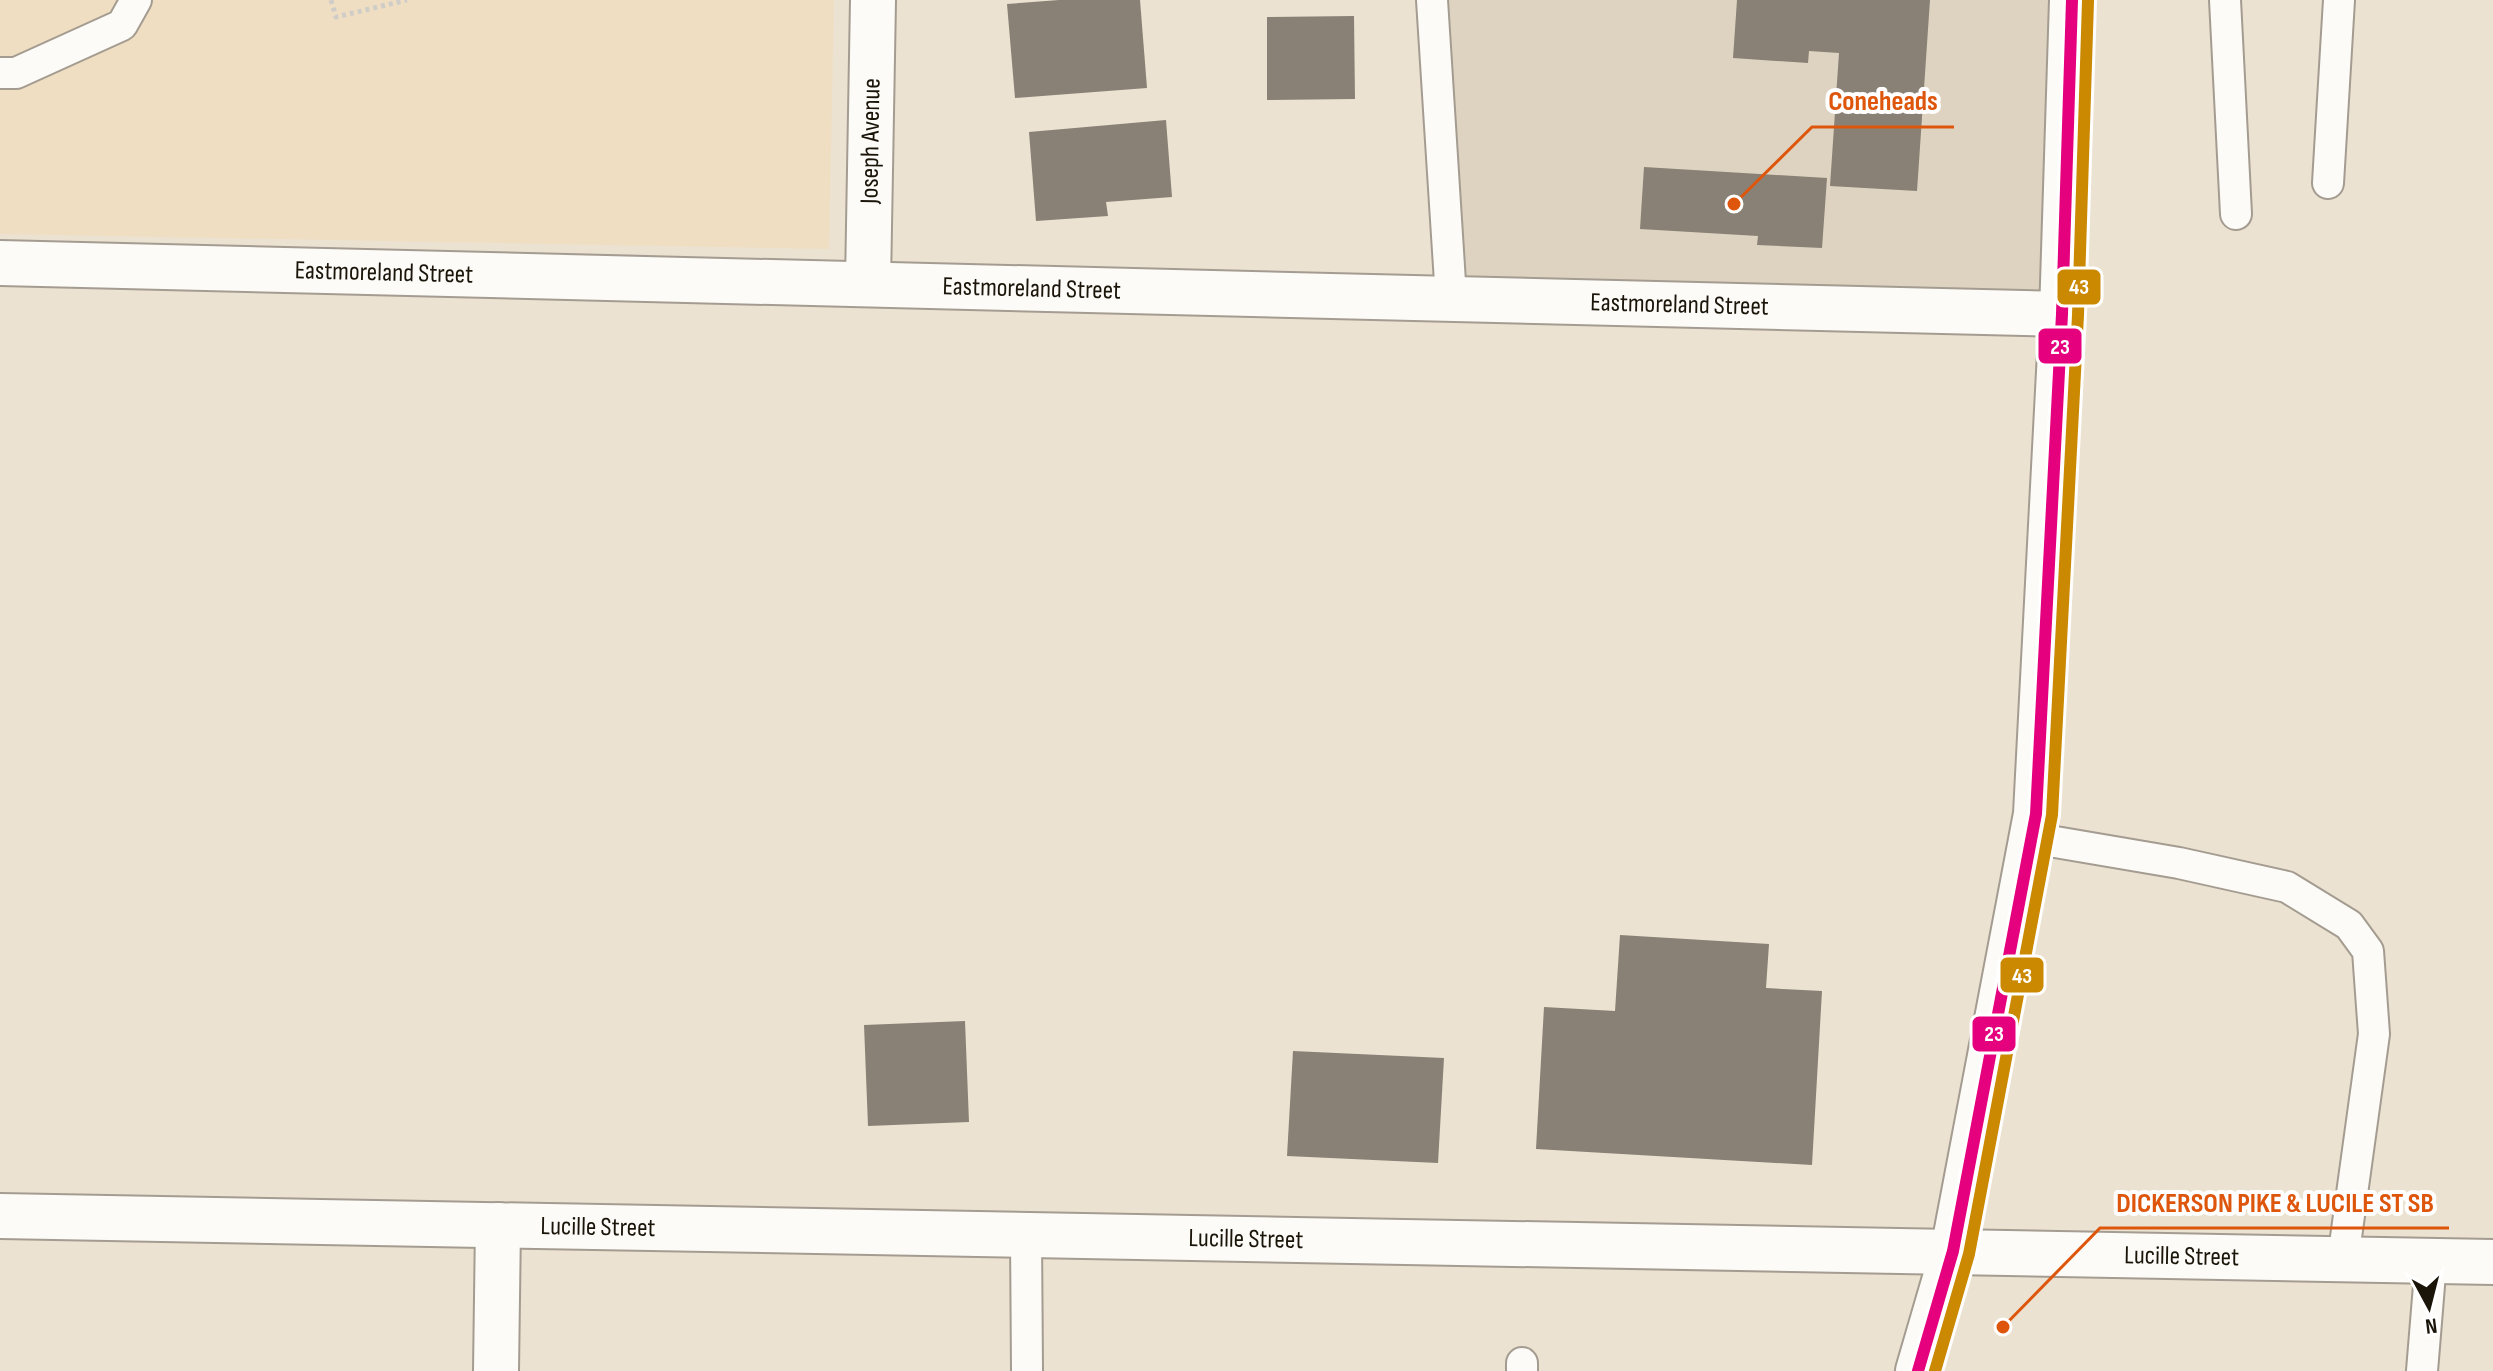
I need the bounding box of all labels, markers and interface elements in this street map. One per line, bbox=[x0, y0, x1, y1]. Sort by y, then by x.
callout: Coneheads bbox=[1812, 75, 1954, 127]
street label: Joseph Avenue bbox=[854, 78, 887, 205]
text: Coneheads bbox=[1828, 85, 1938, 118]
street label: Eastmoreland Street bbox=[294, 255, 474, 290]
line badge: 43 bbox=[2056, 268, 2102, 306]
street label: Eastmoreland Street bbox=[942, 271, 1121, 306]
text: 43 bbox=[2069, 274, 2089, 301]
street label: Eastmoreland Street bbox=[1590, 287, 1769, 322]
line badge: 23 bbox=[2037, 327, 2083, 365]
text: 23 bbox=[2050, 334, 2070, 361]
line badge: 43 bbox=[1999, 956, 2045, 994]
text: 43 bbox=[2012, 963, 2032, 990]
line badge: 23 bbox=[1971, 1015, 2017, 1053]
text: 23 bbox=[1984, 1021, 2004, 1048]
callout: DICKERSON PIKE & LUCILE ST SB bbox=[2100, 1176, 2449, 1228]
text: DICKERSON PIKE & LUCILE ST SB bbox=[2116, 1187, 2434, 1220]
street label: Lucille Street bbox=[540, 1210, 656, 1244]
street label: Lucille Street bbox=[1188, 1222, 1304, 1256]
street label: Lucille Street bbox=[2124, 1240, 2239, 1273]
north arrow bbox=[2389, 1267, 2469, 1347]
text: N bbox=[2424, 1311, 2439, 1339]

